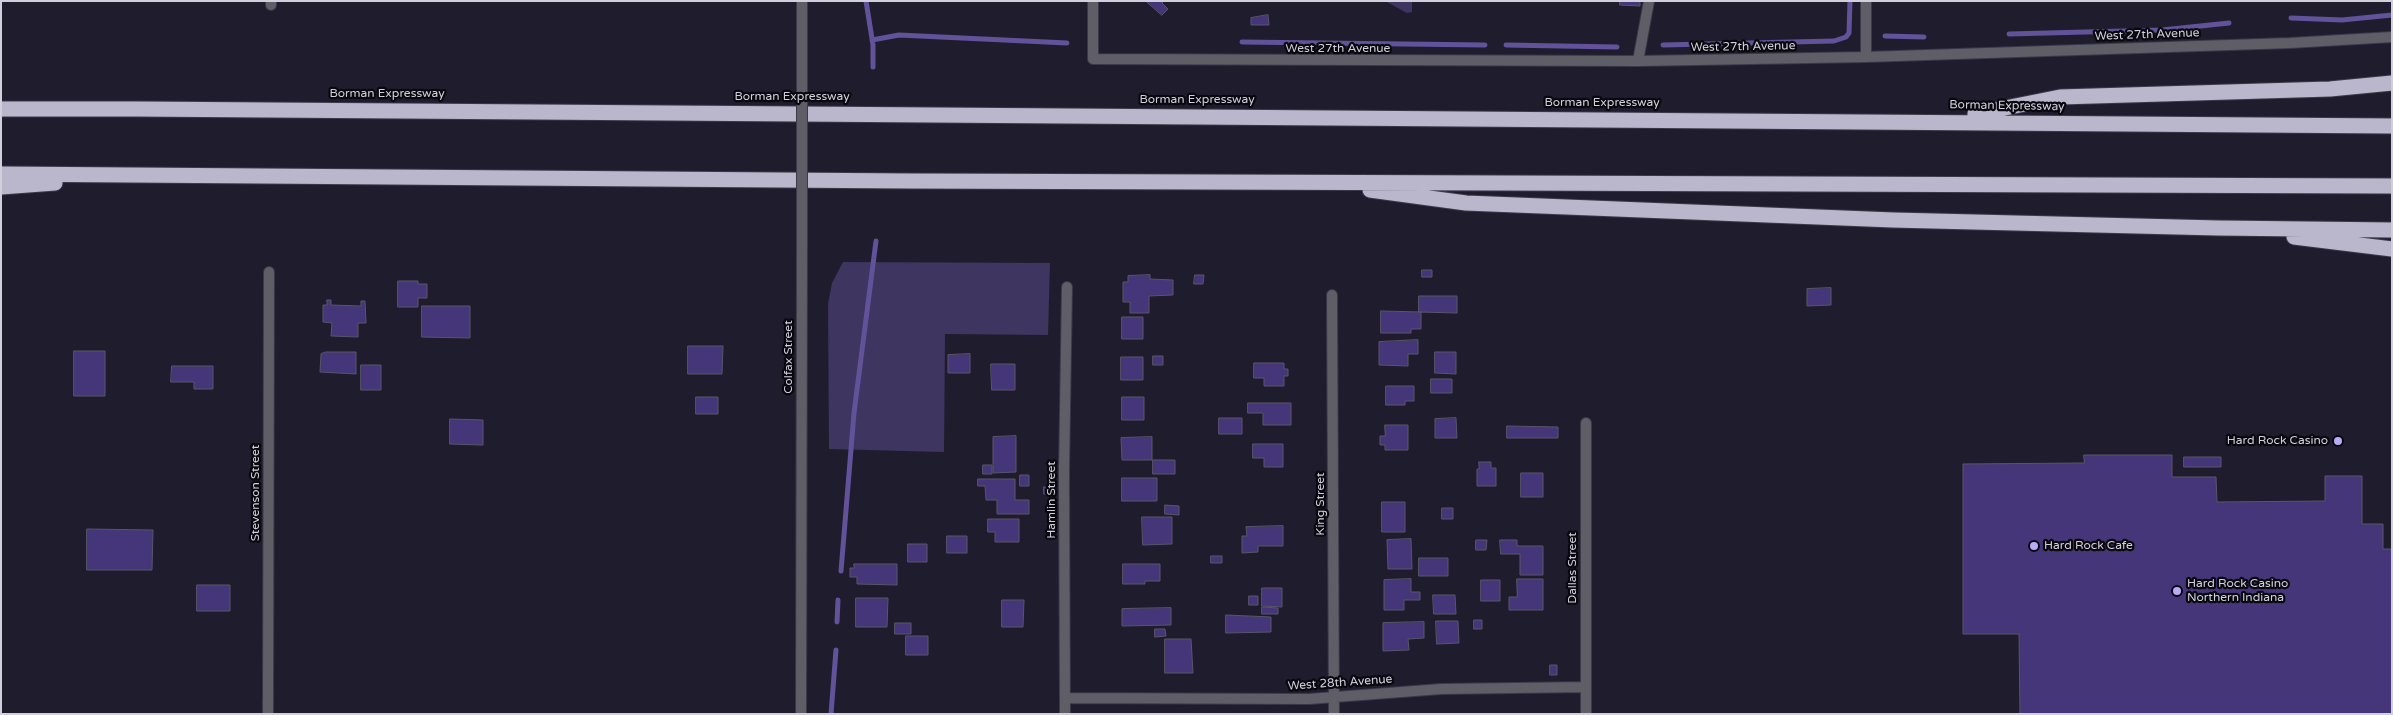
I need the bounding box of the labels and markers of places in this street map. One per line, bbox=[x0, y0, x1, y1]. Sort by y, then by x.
place label: Hard Rock Casino bbox=[2227, 434, 2328, 448]
marker: Hard Rock Casino bbox=[2332, 435, 2344, 447]
place label: Hard Rock Cafe bbox=[2044, 539, 2133, 553]
marker: Hard Rock Cafe bbox=[2028, 540, 2040, 552]
place label: Hard Rock Casino Northern Indiana bbox=[2187, 577, 2288, 605]
marker: Hard Rock Casino Northern Indiana bbox=[2171, 585, 2183, 597]

